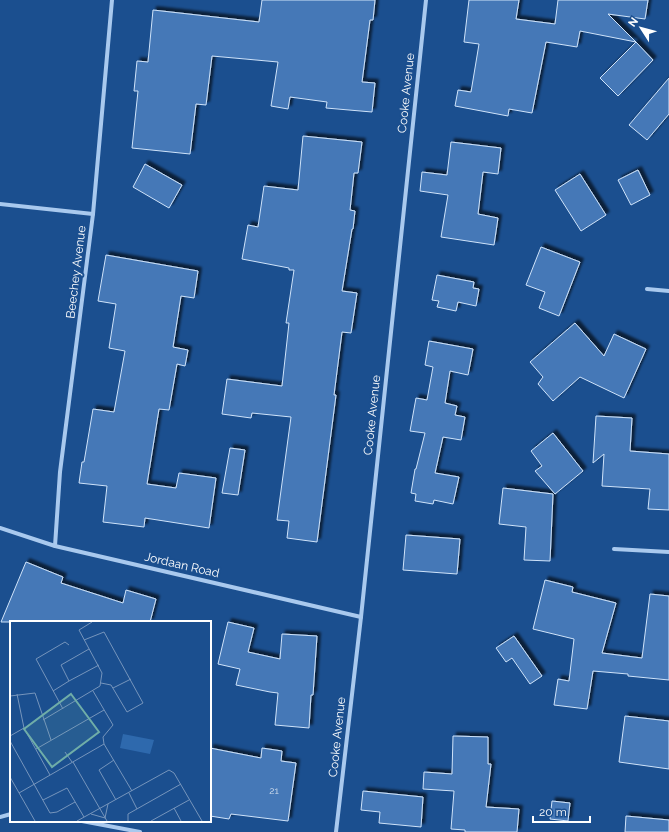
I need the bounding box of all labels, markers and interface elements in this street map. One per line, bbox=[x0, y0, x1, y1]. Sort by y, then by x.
north arrow bbox=[621, 8, 661, 48]
text: N bbox=[626, 15, 641, 30]
street label: Cooke Avenue bbox=[395, 52, 417, 134]
street label: Beechey Avenue bbox=[63, 225, 89, 319]
street label: Cooke Avenue bbox=[361, 374, 383, 456]
street label: Jordaan Road bbox=[143, 550, 221, 580]
inset map bbox=[10, 621, 211, 822]
street label: Cooke Avenue bbox=[326, 696, 348, 778]
house number: 21 bbox=[269, 785, 279, 796]
scale bar bbox=[533, 798, 590, 824]
text: 20 m bbox=[539, 805, 567, 819]

